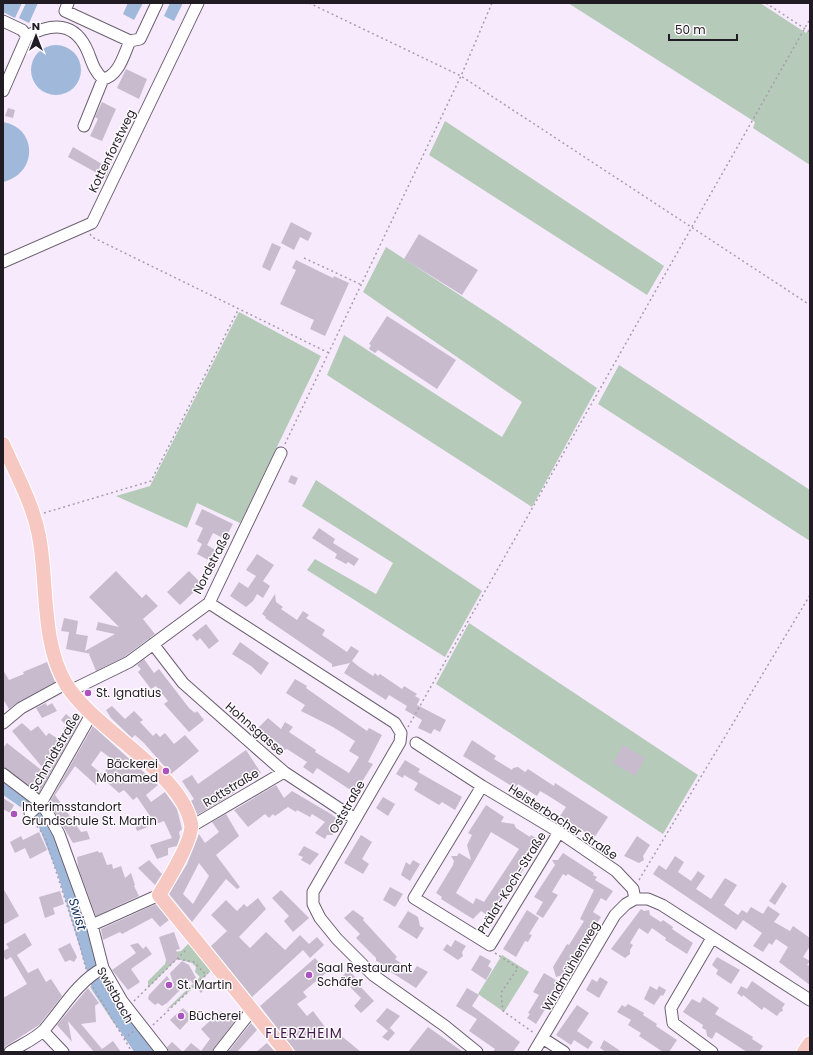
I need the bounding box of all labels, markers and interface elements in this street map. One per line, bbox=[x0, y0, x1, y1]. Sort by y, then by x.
north arrow bbox=[16, 16, 56, 56]
scale bar bbox=[669, 16, 737, 42]
text: N bbox=[32, 18, 40, 34]
text: 50 m bbox=[675, 21, 706, 38]
street label: Kottenforstweg bbox=[84, 106, 139, 195]
street label: Nordstraße bbox=[189, 529, 234, 597]
place label: St. Ignatius bbox=[96, 684, 161, 701]
marker: St. Ignatius bbox=[83, 688, 93, 698]
street label: Hohnsgasse bbox=[222, 698, 289, 759]
street label: Schmidtstraße bbox=[25, 709, 84, 794]
place label: Bäckerei Mohamed bbox=[96, 755, 158, 786]
street label: Rottstraße bbox=[200, 764, 262, 811]
marker: Bäckerei Mohamed bbox=[161, 766, 171, 776]
street label: Oststraße bbox=[324, 777, 369, 837]
street label: Heisterbacher Straße bbox=[505, 780, 621, 863]
place label: Interimsstandort Grundschule St. Martin bbox=[22, 798, 157, 829]
marker: Interimsstandort Grundschule St. Martin bbox=[9, 809, 19, 819]
street label: Prälat-Koch-Straße bbox=[473, 828, 550, 937]
water label: Swist bbox=[64, 896, 91, 933]
street label: Windmühlenweg bbox=[538, 917, 603, 1014]
place label: Saal Restaurant Schäfer bbox=[317, 959, 412, 990]
street label: Swistbach bbox=[93, 964, 138, 1026]
marker: Saal Restaurant Schäfer bbox=[304, 970, 314, 980]
place label: St. Martin bbox=[177, 976, 232, 993]
marker: St. Martin bbox=[164, 980, 174, 990]
place label: Bücherei bbox=[189, 1007, 241, 1024]
marker: Bücherei bbox=[176, 1011, 186, 1021]
district label: FLERZHEIM bbox=[265, 1023, 343, 1043]

